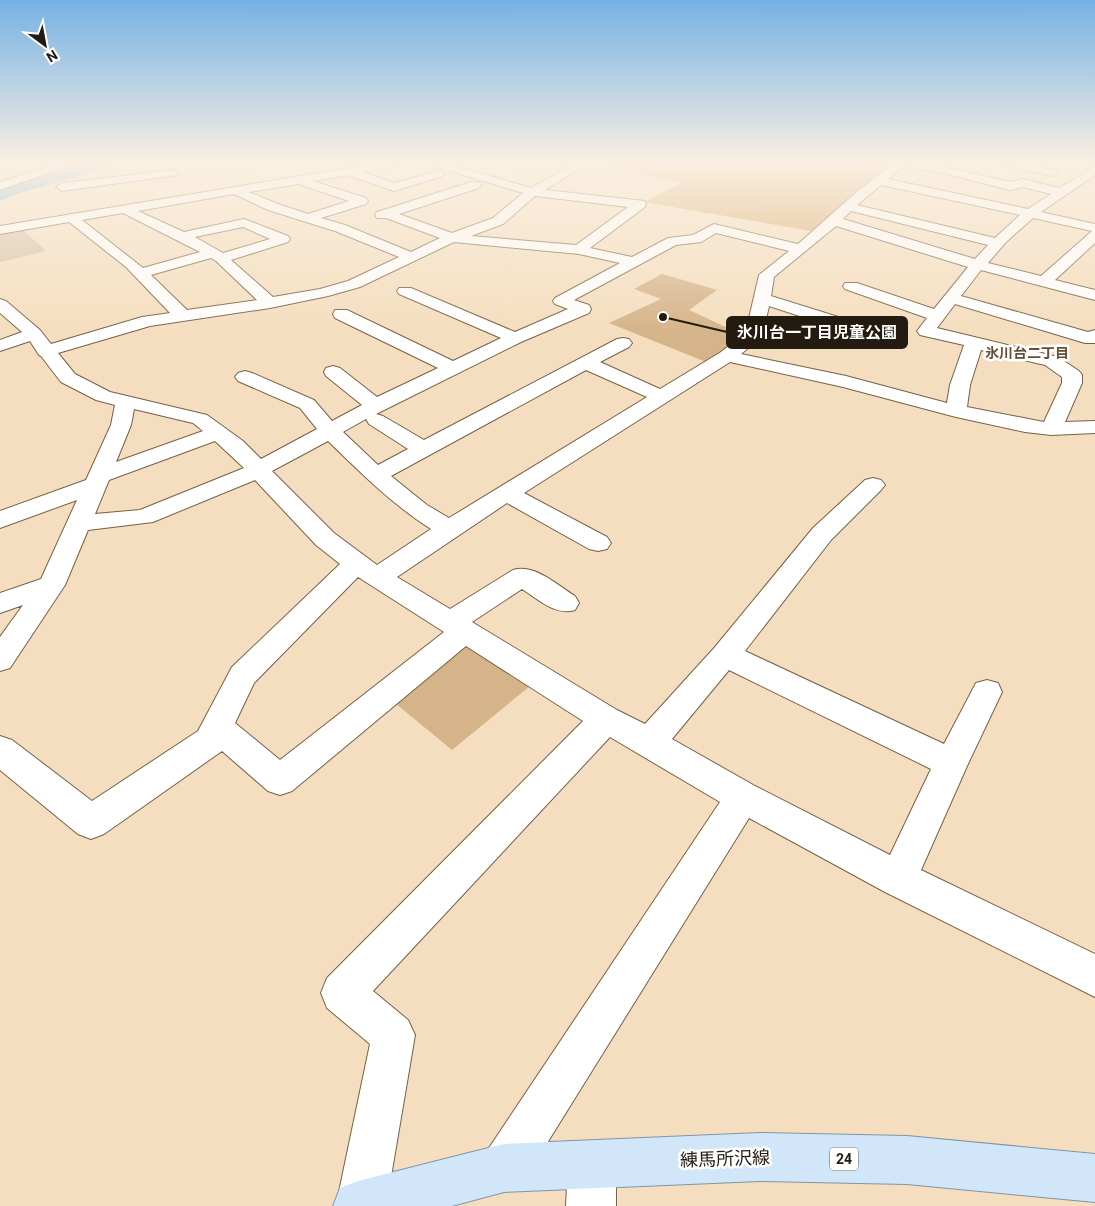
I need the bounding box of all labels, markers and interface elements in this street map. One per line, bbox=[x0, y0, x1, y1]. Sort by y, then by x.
north arrow bbox=[20, 20, 70, 70]
text: N bbox=[43, 47, 60, 65]
callout: 氷川台一丁目児童公園 bbox=[727, 317, 907, 348]
text: 氷川台一丁目児童公園 bbox=[737, 323, 897, 342]
district label: 氷川台二丁目 bbox=[985, 345, 1069, 361]
street label: 練馬所沢線 bbox=[680, 1146, 770, 1171]
road number: 24 bbox=[830, 1148, 858, 1170]

